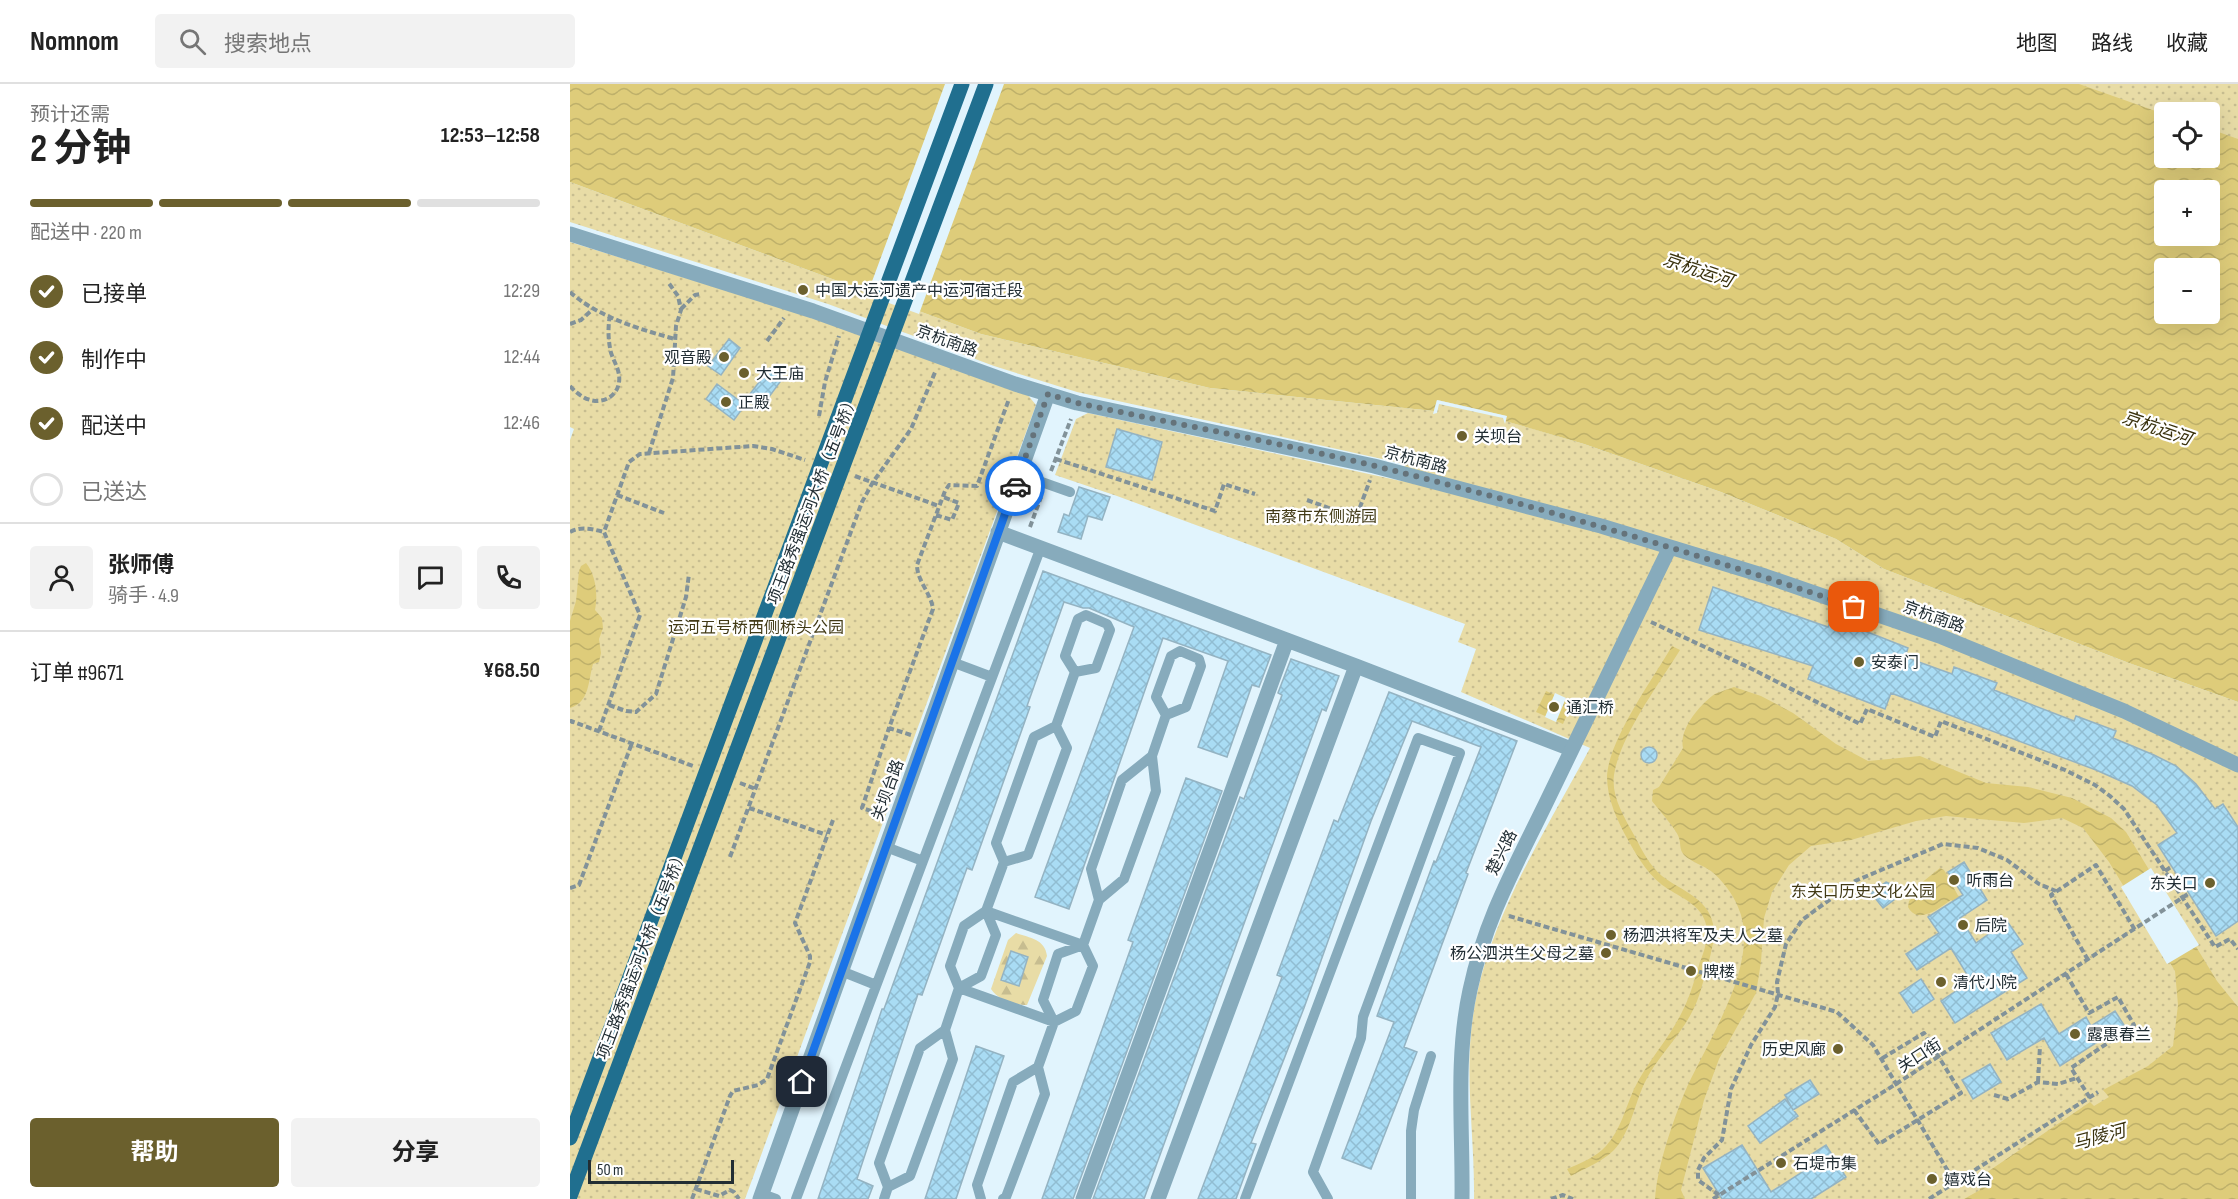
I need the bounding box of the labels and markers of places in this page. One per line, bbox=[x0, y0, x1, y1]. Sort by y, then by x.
place label: 中国大运河遗产中运河宿迁段 bbox=[815, 282, 1023, 301]
marker: 中国大运河遗产中运河宿迁段 bbox=[796, 283, 810, 297]
place label: 观音殿 bbox=[664, 349, 712, 368]
marker: 观音殿 bbox=[717, 350, 731, 364]
place label: 大王庙 bbox=[756, 365, 804, 384]
marker: 大王庙 bbox=[737, 366, 751, 380]
place label: 正殿 bbox=[738, 394, 770, 413]
marker: 正殿 bbox=[719, 395, 733, 409]
place label: 关坝台 bbox=[1474, 428, 1522, 447]
marker: 关坝台 bbox=[1455, 429, 1469, 443]
pin bbox=[1828, 581, 1879, 632]
place label: 安泰门 bbox=[1871, 654, 1919, 673]
marker: 安泰门 bbox=[1852, 655, 1866, 669]
place label: 通汇桥 bbox=[1566, 699, 1614, 718]
marker: 通汇桥 bbox=[1547, 700, 1561, 714]
place label: 听雨台 bbox=[1966, 872, 2014, 891]
marker: 听雨台 bbox=[1947, 873, 1961, 887]
place label: 东关口 bbox=[2150, 875, 2198, 894]
marker: 东关口 bbox=[2203, 876, 2217, 890]
place label: 后院 bbox=[1975, 917, 2007, 936]
marker: 后院 bbox=[1956, 918, 1970, 932]
place label: 杨泗洪将军及夫人之墓 bbox=[1623, 927, 1783, 946]
marker: 杨泗洪将军及夫人之墓 bbox=[1604, 928, 1618, 942]
place label: 杨公泗洪生父母之墓 bbox=[1450, 945, 1594, 964]
marker: 杨公泗洪生父母之墓 bbox=[1599, 946, 1613, 960]
place label: 牌楼 bbox=[1703, 963, 1735, 982]
marker: 牌楼 bbox=[1684, 964, 1698, 978]
place label: 清代小院 bbox=[1953, 974, 2017, 993]
marker: 清代小院 bbox=[1934, 975, 1948, 989]
place label: 露惠春兰 bbox=[2087, 1026, 2151, 1045]
marker: 露惠春兰 bbox=[2068, 1027, 2082, 1041]
place label: 历史风廊 bbox=[1762, 1041, 1826, 1060]
marker: 历史风廊 bbox=[1831, 1042, 1845, 1056]
pin bbox=[776, 1056, 827, 1107]
place label: 石堤市集 bbox=[1793, 1155, 1857, 1174]
marker: 石堤市集 bbox=[1774, 1156, 1788, 1170]
place label: 嬉戏台 bbox=[1944, 1171, 1992, 1190]
marker: 嬉戏台 bbox=[1925, 1172, 1939, 1186]

